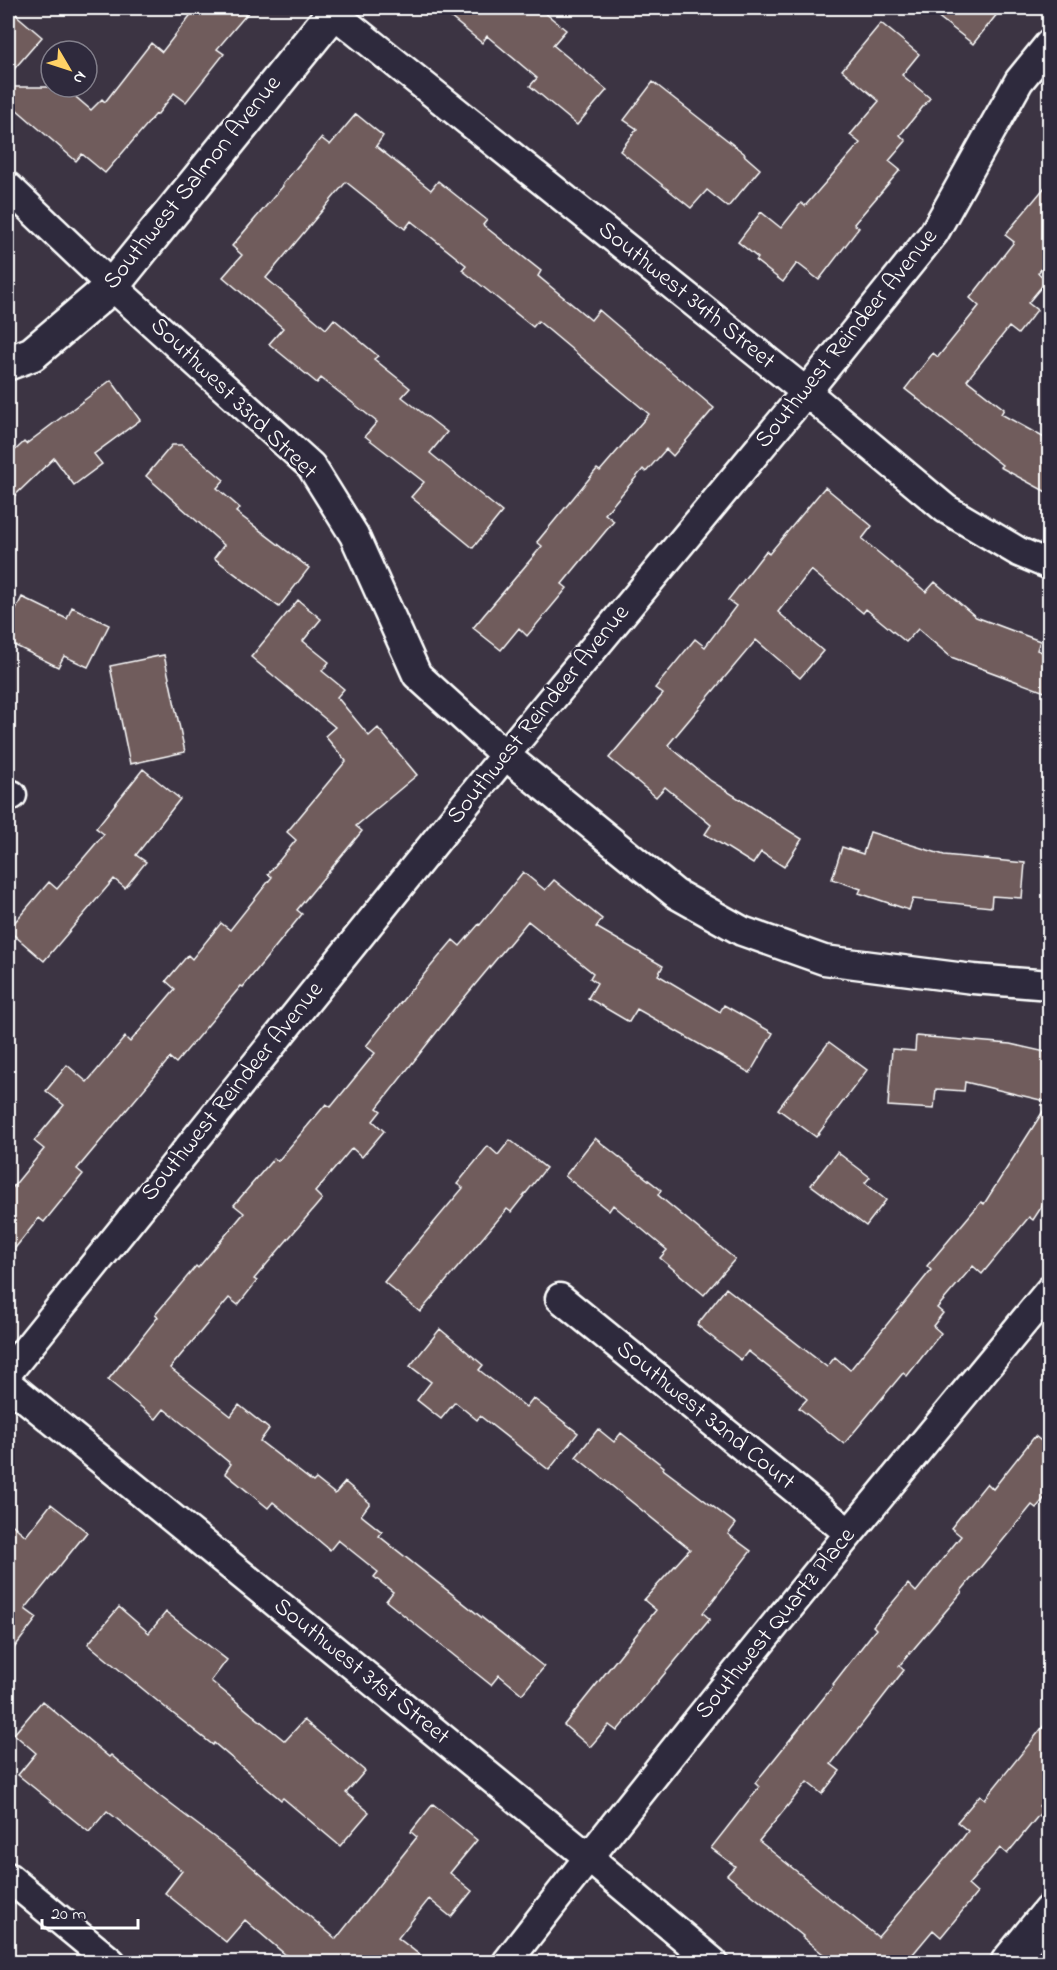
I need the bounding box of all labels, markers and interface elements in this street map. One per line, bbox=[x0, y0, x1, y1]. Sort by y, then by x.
north arrow bbox=[39, 39, 99, 99]
text: N bbox=[66, 65, 92, 89]
street label: Southwest Salmon Avenue bbox=[95, 68, 291, 298]
street label: Southwest 34th Street bbox=[590, 213, 782, 379]
street label: Southwest Reindeer Avenue bbox=[747, 221, 947, 457]
street label: Southwest 33rd Street bbox=[141, 310, 325, 488]
street label: Southwest Reindeer Avenue bbox=[439, 597, 639, 833]
street label: Southwest Reindeer Avenue bbox=[133, 974, 333, 1210]
street label: Southwest 32nd Court bbox=[608, 1333, 802, 1499]
street label: Southwest Quartz Place bbox=[687, 1520, 865, 1728]
street label: Southwest 31st Street bbox=[265, 1590, 457, 1754]
scale bar bbox=[42, 1892, 138, 1930]
text: 20 m bbox=[51, 1902, 86, 1928]

